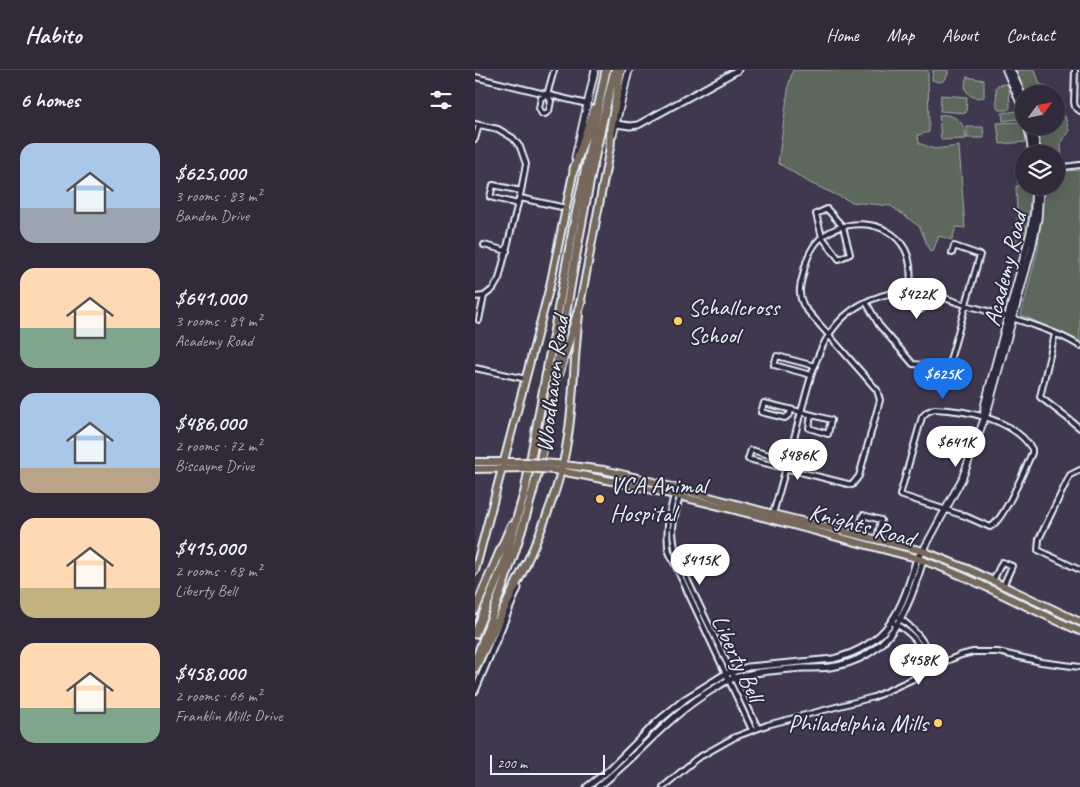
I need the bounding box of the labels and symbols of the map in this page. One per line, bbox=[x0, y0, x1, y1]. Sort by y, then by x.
north arrow bbox=[1015, 85, 1065, 135]
street label: Academy Road bbox=[976, 205, 1035, 329]
pin: $422K bbox=[882, 278, 952, 320]
place label: Schallcross School bbox=[688, 292, 781, 350]
street label: Woodhaven Road bbox=[529, 311, 576, 454]
marker: Schallcross School bbox=[672, 315, 684, 327]
pin: $625K bbox=[908, 358, 978, 400]
pin: $641K bbox=[921, 426, 991, 468]
pin: $486K bbox=[763, 438, 833, 481]
place label: VCA Animal Hospital bbox=[610, 470, 711, 528]
marker: VCA Animal Hospital bbox=[594, 493, 606, 505]
street label: Knights Road bbox=[806, 497, 921, 554]
pin: $415K bbox=[665, 544, 735, 586]
street label: Liberty Bell bbox=[705, 610, 773, 710]
pin: $458K bbox=[884, 644, 954, 686]
place label: Philadelphia Mills bbox=[788, 708, 930, 738]
marker: Philadelphia Mills bbox=[932, 717, 944, 729]
scale bar bbox=[490, 752, 605, 775]

